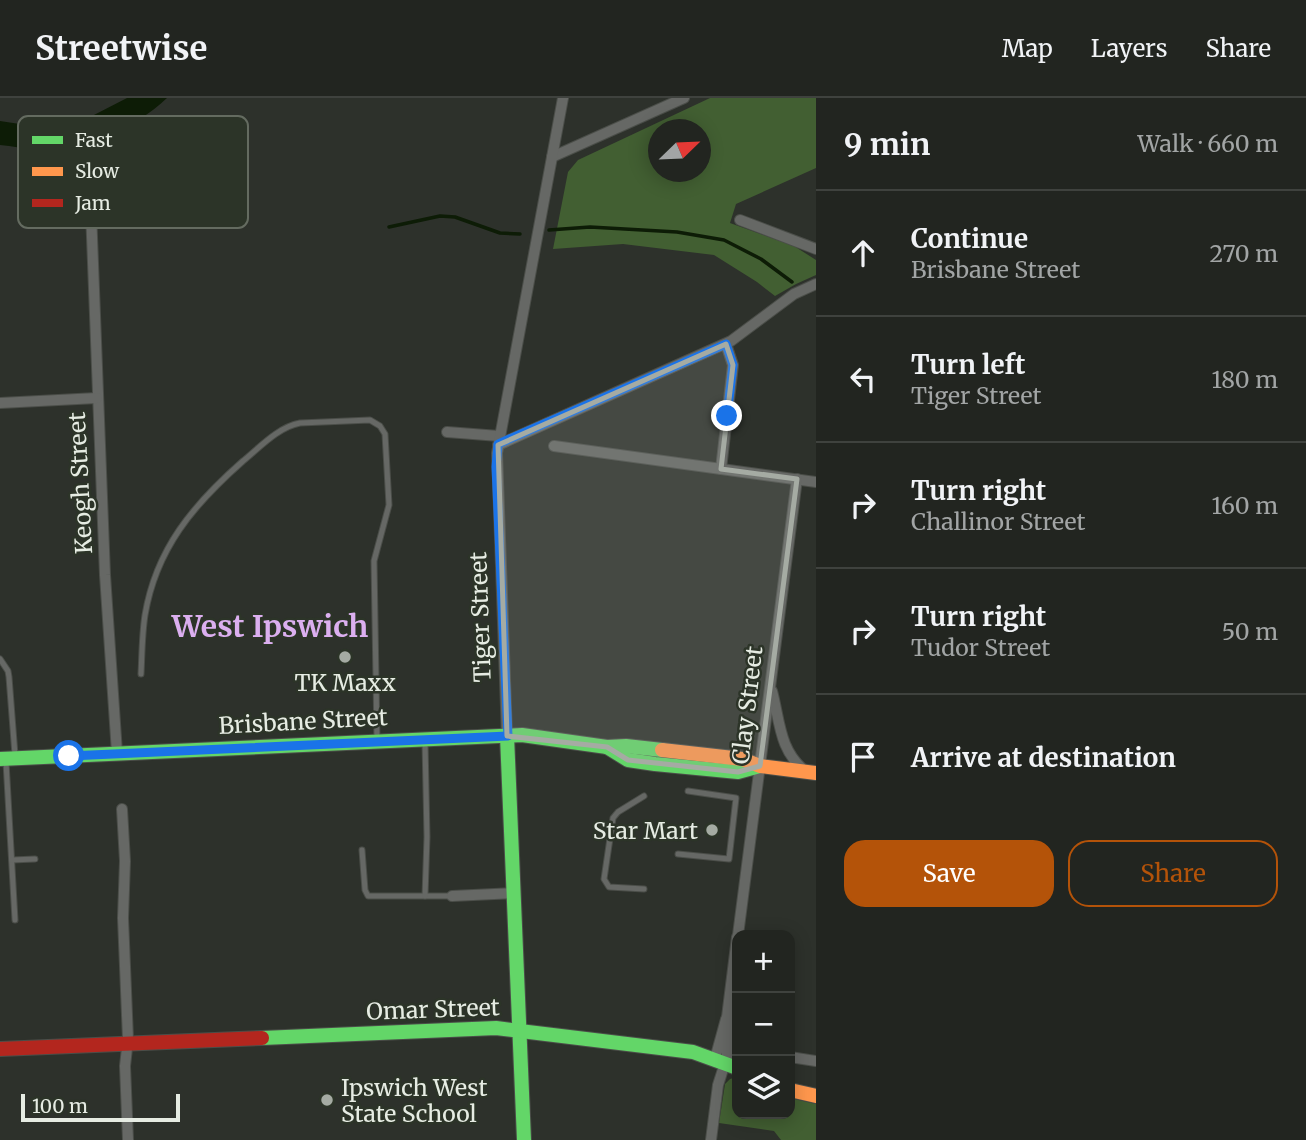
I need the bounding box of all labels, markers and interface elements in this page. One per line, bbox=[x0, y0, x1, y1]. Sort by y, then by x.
text: Streetwise bbox=[35, 28, 207, 69]
text: Map bbox=[1002, 33, 1053, 64]
text: Layers bbox=[1091, 33, 1167, 64]
text: Share bbox=[1205, 33, 1271, 64]
legend bbox=[18, 116, 248, 228]
north arrow bbox=[648, 119, 711, 182]
text: 9 min bbox=[844, 125, 930, 163]
text: Fast bbox=[75, 128, 113, 152]
text: Walk · 660 m bbox=[1137, 129, 1278, 158]
text: Slow bbox=[75, 159, 120, 183]
text: Jam bbox=[74, 191, 111, 215]
text: Continue bbox=[911, 222, 1028, 255]
icon: ahead bbox=[844, 234, 882, 272]
text: 270 m bbox=[1210, 239, 1278, 268]
text: Brisbane Street bbox=[911, 255, 1080, 284]
text: Turn left bbox=[911, 348, 1025, 381]
icon: left bbox=[844, 360, 882, 398]
text: 180 m bbox=[1212, 365, 1278, 394]
text: Tiger Street bbox=[911, 381, 1042, 410]
route end bbox=[711, 400, 742, 431]
street label: Keogh Street bbox=[62, 411, 98, 555]
text: Turn right bbox=[911, 474, 1046, 507]
icon: right bbox=[844, 486, 882, 524]
text: 160 m bbox=[1212, 491, 1278, 520]
text: Challinor Street bbox=[911, 507, 1085, 536]
street label: Tiger Street bbox=[463, 551, 497, 683]
text: Turn right bbox=[911, 600, 1046, 633]
district label: West Ipswich bbox=[171, 607, 368, 645]
icon: right bbox=[844, 612, 882, 650]
text: 50 m bbox=[1222, 617, 1278, 646]
text: Tudor Street bbox=[911, 633, 1050, 662]
street label: Clay Street bbox=[725, 644, 769, 766]
marker: TK Maxx bbox=[337, 649, 353, 665]
place label: TK Maxx bbox=[294, 668, 396, 697]
street label: Brisbane Street bbox=[218, 702, 388, 740]
icon: arrive bbox=[844, 738, 882, 776]
route start bbox=[53, 740, 84, 771]
text: Arrive at destination bbox=[911, 741, 1176, 774]
place label: Star Mart bbox=[593, 816, 698, 845]
marker: Star Mart bbox=[704, 822, 720, 838]
button: Save bbox=[844, 840, 1054, 907]
button: Share bbox=[1068, 840, 1278, 907]
map controls bbox=[732, 930, 795, 1119]
button: + bbox=[732, 930, 795, 993]
street label: Omar Street bbox=[366, 992, 500, 1026]
button: − bbox=[732, 993, 795, 1056]
button: layers bbox=[732, 1056, 795, 1119]
place label: Ipswich West State School bbox=[341, 1073, 488, 1128]
scale bar bbox=[21, 1091, 180, 1123]
marker: Ipswich West State School bbox=[319, 1092, 335, 1108]
text: 100 m bbox=[32, 1094, 88, 1118]

